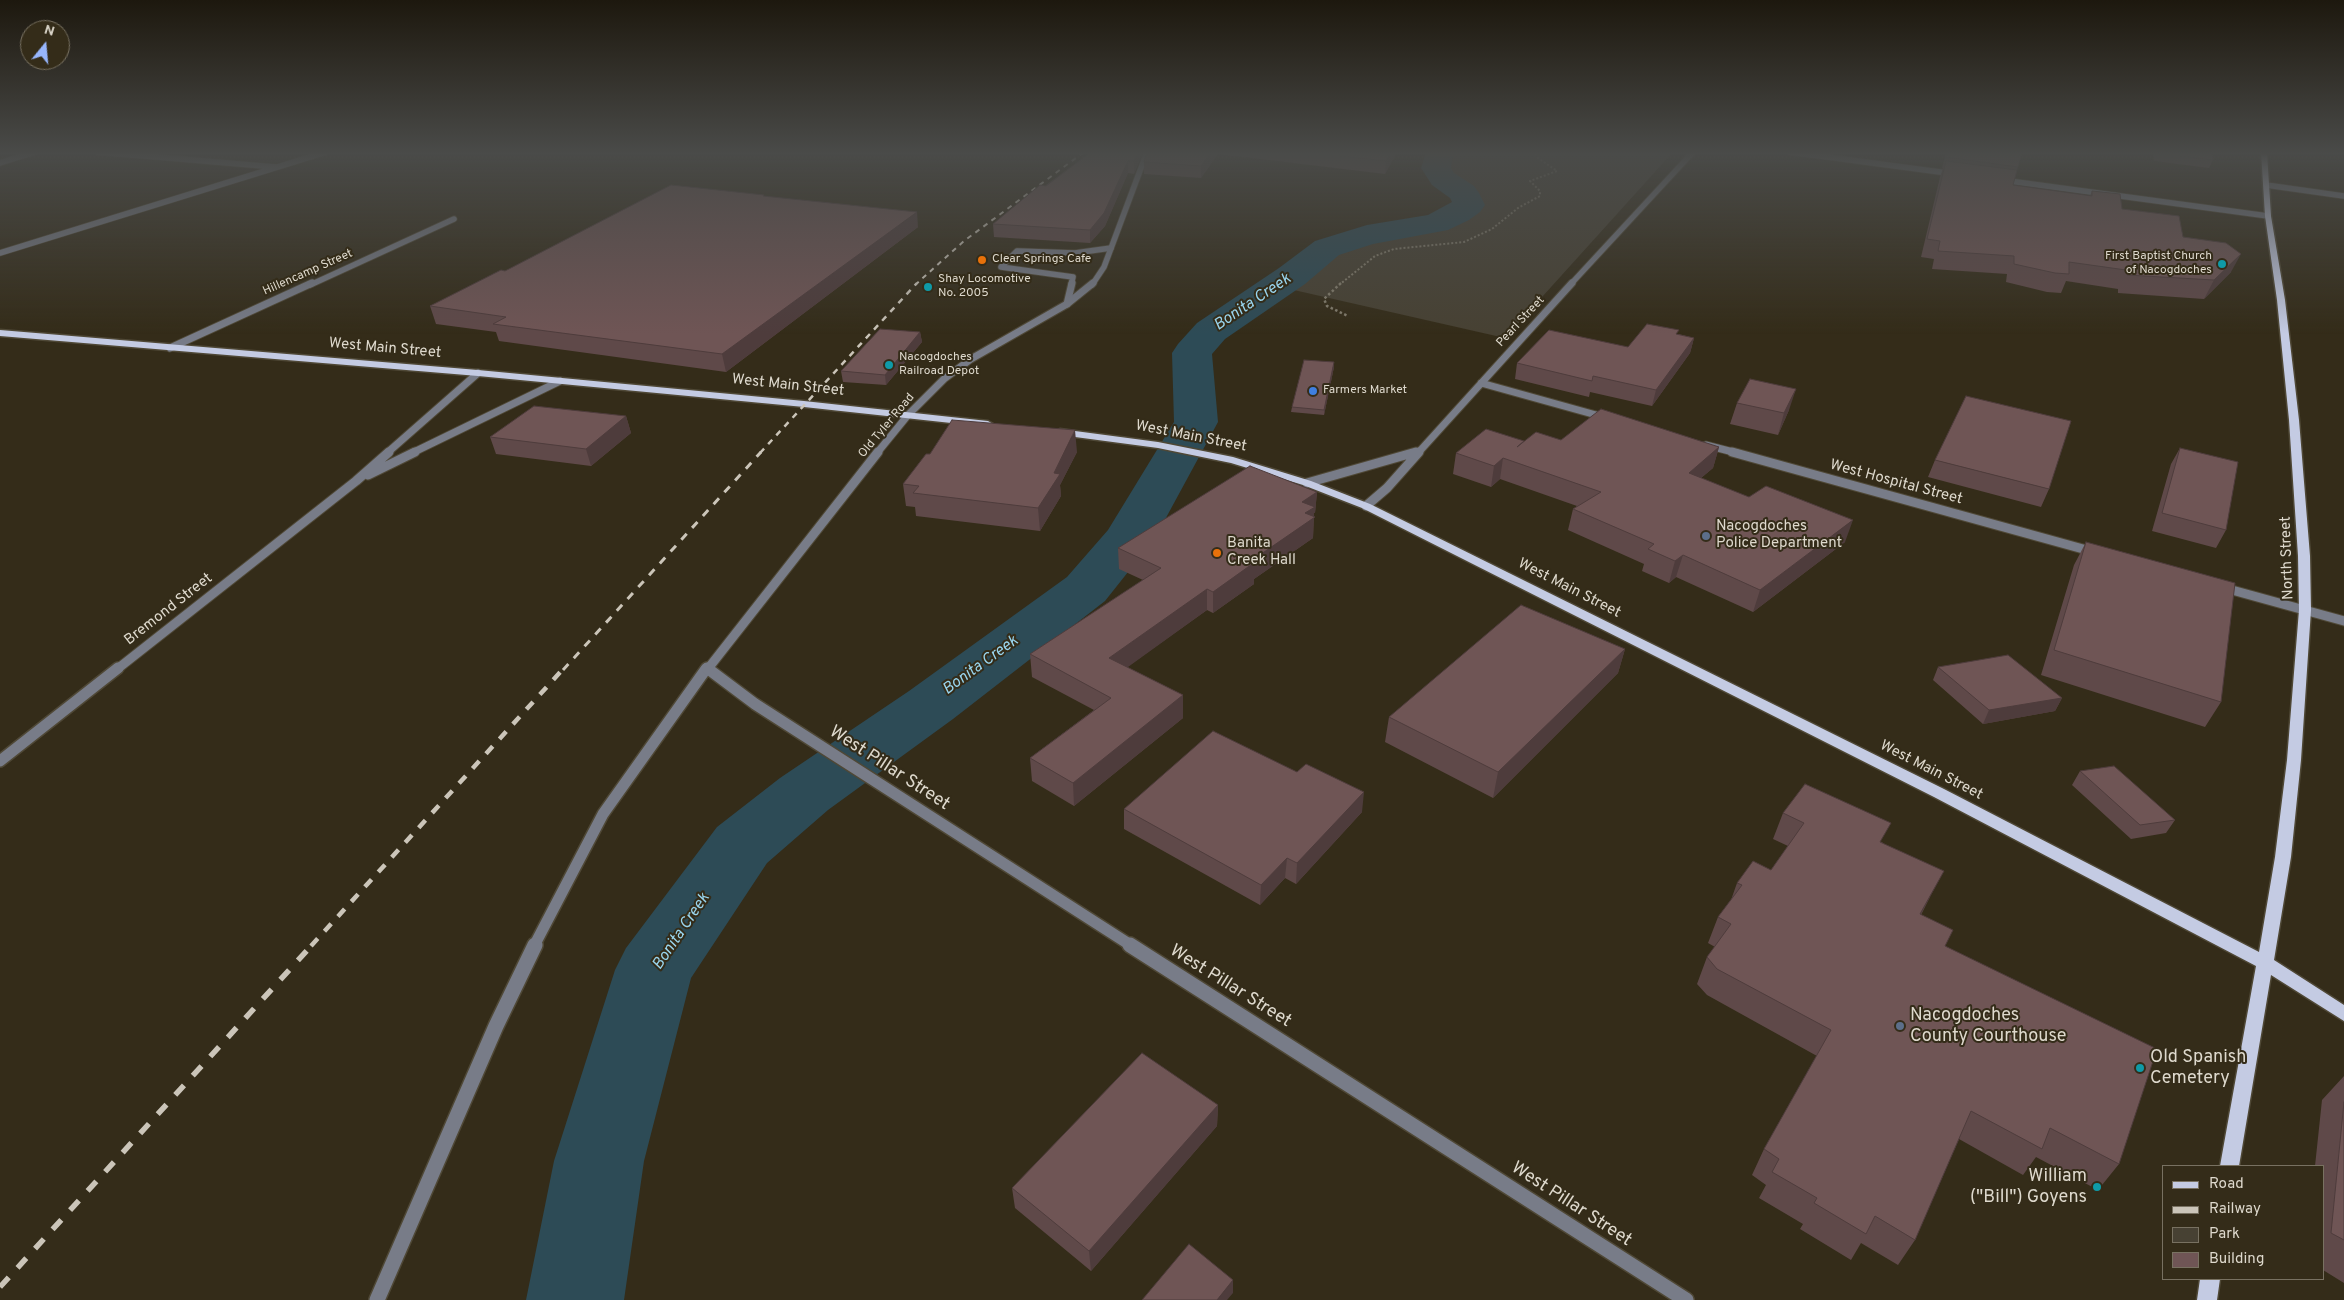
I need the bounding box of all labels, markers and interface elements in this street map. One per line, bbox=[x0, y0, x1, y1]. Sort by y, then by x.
north arrow bbox=[20, 20, 70, 70]
text: N bbox=[42, 22, 57, 41]
street label: Hillencamp Street bbox=[261, 247, 355, 299]
place label: First Baptist Church of Nacogdoches bbox=[2105, 250, 2212, 278]
place label: Clear Springs Cafe bbox=[992, 253, 1091, 267]
marker: Clear Springs Cafe bbox=[976, 254, 988, 266]
marker: First Baptist Church of Nacogdoches bbox=[2216, 258, 2228, 270]
water label: Bonita Creek bbox=[1211, 270, 1295, 336]
place label: Shay Locomotive No. 2005 bbox=[938, 273, 1031, 301]
marker: Shay Locomotive No. 2005 bbox=[922, 281, 934, 293]
street label: Pearl Street bbox=[1494, 294, 1548, 350]
street label: West Main Street bbox=[328, 335, 442, 363]
place label: Nacogdoches Railroad Depot bbox=[899, 351, 979, 379]
marker: Nacogdoches Railroad Depot bbox=[883, 359, 895, 371]
street label: West Main Street bbox=[731, 371, 845, 401]
place label: Farmers Market bbox=[1323, 384, 1407, 398]
marker: Farmers Market bbox=[1307, 385, 1319, 397]
street label: Old Tyler Road bbox=[856, 391, 918, 461]
street label: West Main Street bbox=[1134, 417, 1248, 457]
street label: West Hospital Street bbox=[1828, 457, 1964, 509]
street label: North Street bbox=[2278, 516, 2298, 600]
place label: Nacogdoches Police Department bbox=[1716, 518, 1842, 553]
marker: Nacogdoches Police Department bbox=[1700, 530, 1712, 542]
place label: Banita Creek Hall bbox=[1227, 535, 1296, 570]
marker: Banita Creek Hall bbox=[1211, 547, 1223, 559]
street label: West Main Street bbox=[1515, 555, 1623, 623]
street label: Bremond Street bbox=[121, 570, 217, 650]
water label: Bonita Creek bbox=[939, 632, 1023, 700]
street label: West Pillar Street bbox=[825, 722, 953, 816]
street label: West Main Street bbox=[1877, 737, 1985, 805]
water label: Bonita Creek bbox=[649, 890, 715, 974]
street label: West Pillar Street bbox=[1165, 941, 1295, 1033]
place label: Nacogdoches County Courthouse bbox=[1910, 1005, 2066, 1048]
marker: Nacogdoches County Courthouse bbox=[1894, 1020, 1906, 1032]
place label: Old Spanish Cemetery bbox=[2150, 1047, 2246, 1090]
marker: Old Spanish Cemetery bbox=[2134, 1062, 2146, 1074]
street label: West Pillar Street bbox=[1507, 1158, 1635, 1252]
legend bbox=[2162, 1165, 2324, 1280]
place label: William ("Bill") Goyens bbox=[1970, 1166, 2087, 1208]
text: Road bbox=[2209, 1175, 2244, 1194]
marker: William ("Bill") Goyens bbox=[2091, 1181, 2103, 1193]
text: Railway bbox=[2209, 1200, 2261, 1219]
text: Park bbox=[2209, 1225, 2240, 1244]
text: Building bbox=[2209, 1250, 2264, 1269]

